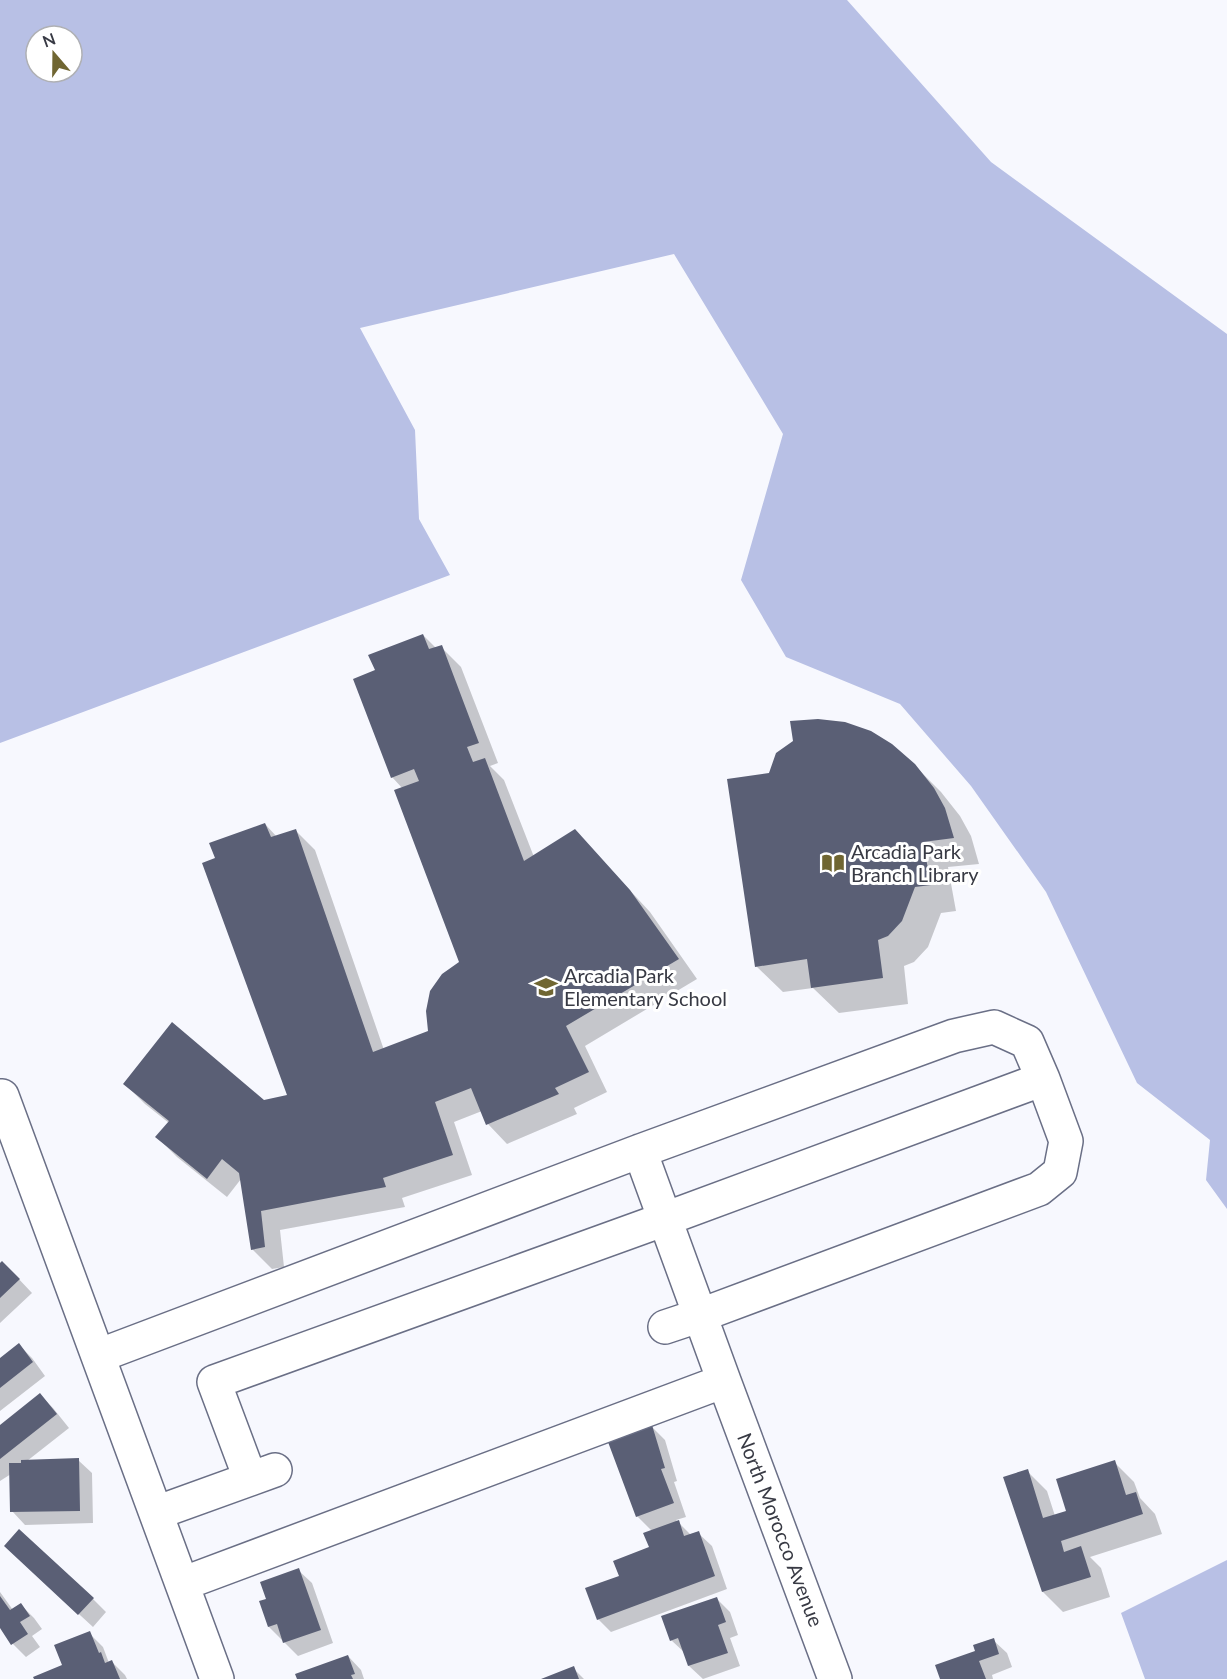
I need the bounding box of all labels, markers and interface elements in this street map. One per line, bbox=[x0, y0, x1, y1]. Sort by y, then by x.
north arrow bbox=[24, 24, 84, 84]
text: N bbox=[40, 28, 58, 50]
place label: Arcadia Park Branch Library bbox=[851, 839, 979, 886]
library icon: Arcadia Park Branch Library bbox=[820, 850, 846, 876]
place label: Arcadia Park Elementary School bbox=[564, 963, 727, 1010]
school or university icon: Arcadia Park Elementary School bbox=[533, 974, 559, 1000]
street label: North Morocco Avenue bbox=[733, 1429, 829, 1630]

